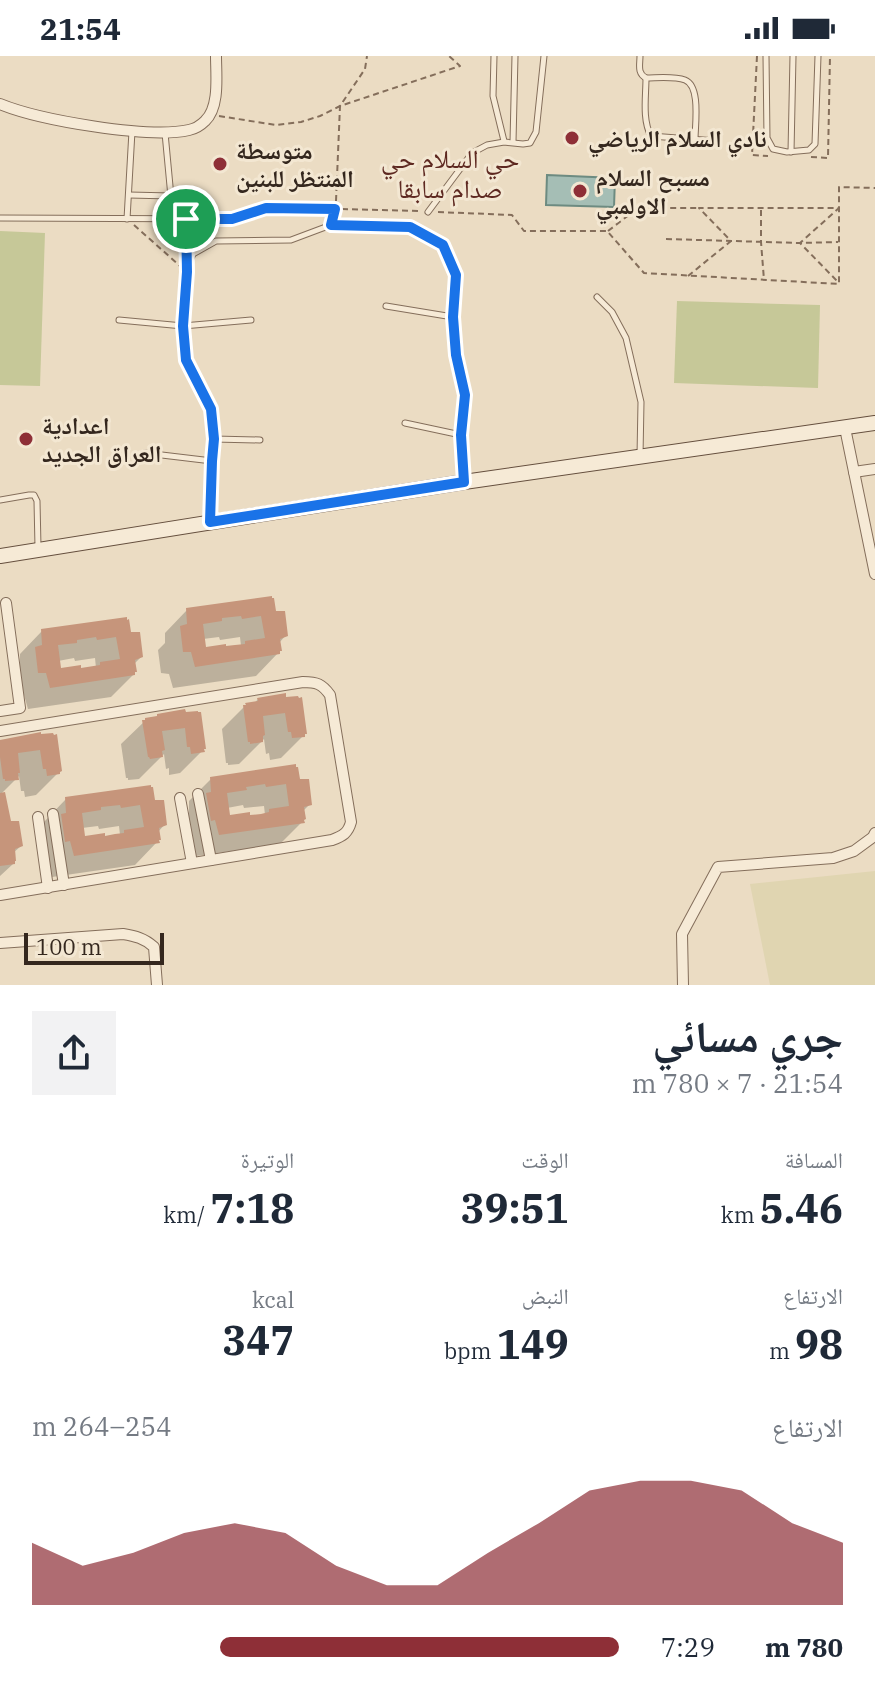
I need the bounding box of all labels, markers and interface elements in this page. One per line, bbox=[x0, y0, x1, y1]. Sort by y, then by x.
text: 21:54 bbox=[40, 9, 121, 48]
place label: نادي السلام الرياضي bbox=[588, 122, 767, 158]
marker: نادي السلام الرياضي bbox=[563, 129, 581, 147]
place label: متوسطة المنتظر للبنين bbox=[236, 134, 354, 194]
district label: حي السلام حي صدام سابقا bbox=[381, 141, 519, 207]
marker: متوسطة المنتظر للبنين bbox=[211, 155, 229, 173]
place label: مسبح السلام الاولمبي bbox=[596, 161, 710, 225]
marker: مسبح السلام الاولمبي bbox=[571, 182, 589, 200]
pin bbox=[152, 185, 220, 253]
icon: arrive bbox=[164, 197, 208, 241]
place label: اعدادية العراق الجديد bbox=[42, 409, 162, 469]
marker: اعدادية العراق الجديد bbox=[17, 430, 35, 448]
scale bar bbox=[24, 929, 164, 965]
text: 100 m bbox=[36, 932, 102, 961]
text: جري مسائي bbox=[652, 1007, 843, 1064]
button: share bbox=[32, 1011, 116, 1095]
text: 21:54 · 7 × 780 m bbox=[632, 1066, 843, 1100]
text: الوتيرة bbox=[241, 1145, 294, 1174]
text: الوقت bbox=[521, 1145, 569, 1174]
text: المسافة bbox=[785, 1145, 843, 1174]
text: 7:18 bbox=[210, 1182, 294, 1234]
text: 39:51 bbox=[461, 1182, 569, 1234]
text: 5.46 bbox=[760, 1182, 843, 1234]
text: /km bbox=[163, 1200, 210, 1229]
text: km bbox=[721, 1200, 760, 1229]
text: النبض bbox=[522, 1281, 569, 1310]
text: الارتفاع bbox=[783, 1281, 843, 1310]
text: kcal bbox=[252, 1285, 294, 1314]
text: 347 bbox=[222, 1314, 294, 1366]
text: 149 bbox=[497, 1318, 569, 1370]
text: 98 bbox=[795, 1318, 843, 1370]
text: bpm bbox=[444, 1336, 497, 1365]
text: m bbox=[769, 1336, 795, 1365]
text: 254–264 m bbox=[32, 1409, 172, 1443]
text: الارتفاع bbox=[772, 1410, 843, 1444]
text: 7:29 bbox=[661, 1630, 715, 1664]
text: 780 m bbox=[765, 1630, 843, 1664]

